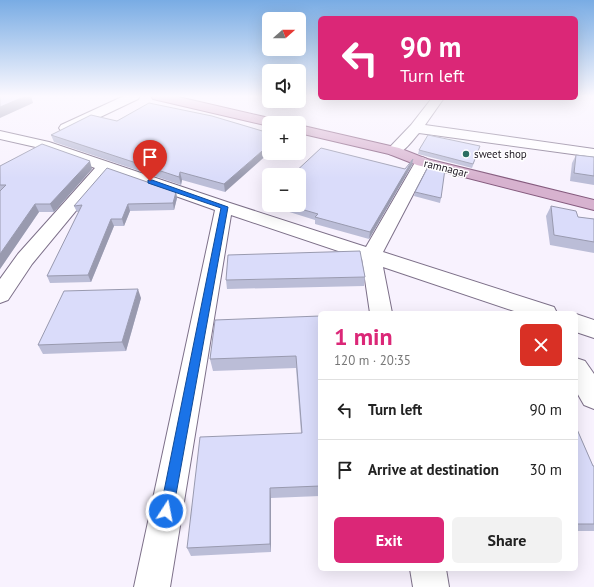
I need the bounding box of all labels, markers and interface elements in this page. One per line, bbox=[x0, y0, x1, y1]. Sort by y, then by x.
north arrow bbox=[262, 12, 306, 56]
map controls bbox=[262, 12, 306, 212]
text: 90 m bbox=[400, 28, 461, 65]
icon: left bbox=[334, 32, 386, 84]
button: sound bbox=[262, 64, 306, 108]
text: Turn left bbox=[400, 64, 465, 87]
button: + bbox=[262, 116, 306, 160]
pin bbox=[133, 140, 167, 181]
icon: arrive bbox=[139, 146, 161, 168]
place label: sweet shop bbox=[474, 147, 527, 161]
marker: sweet shop bbox=[461, 149, 471, 159]
street label: ramnagar bbox=[423, 156, 470, 180]
button: − bbox=[262, 168, 306, 212]
text: 1 min bbox=[334, 321, 393, 352]
button: close bbox=[520, 324, 562, 366]
text: 120 m · 20:35 bbox=[334, 352, 411, 369]
icon: left bbox=[334, 399, 356, 421]
text: Turn left bbox=[368, 400, 422, 419]
text: 90 m bbox=[529, 400, 562, 419]
icon: arrive bbox=[334, 459, 356, 481]
text: Arrive at destination bbox=[368, 460, 499, 479]
text: 30 m bbox=[529, 460, 562, 479]
position arrow bbox=[145, 490, 187, 532]
button: Exit bbox=[334, 517, 444, 563]
button: Share bbox=[452, 517, 562, 563]

